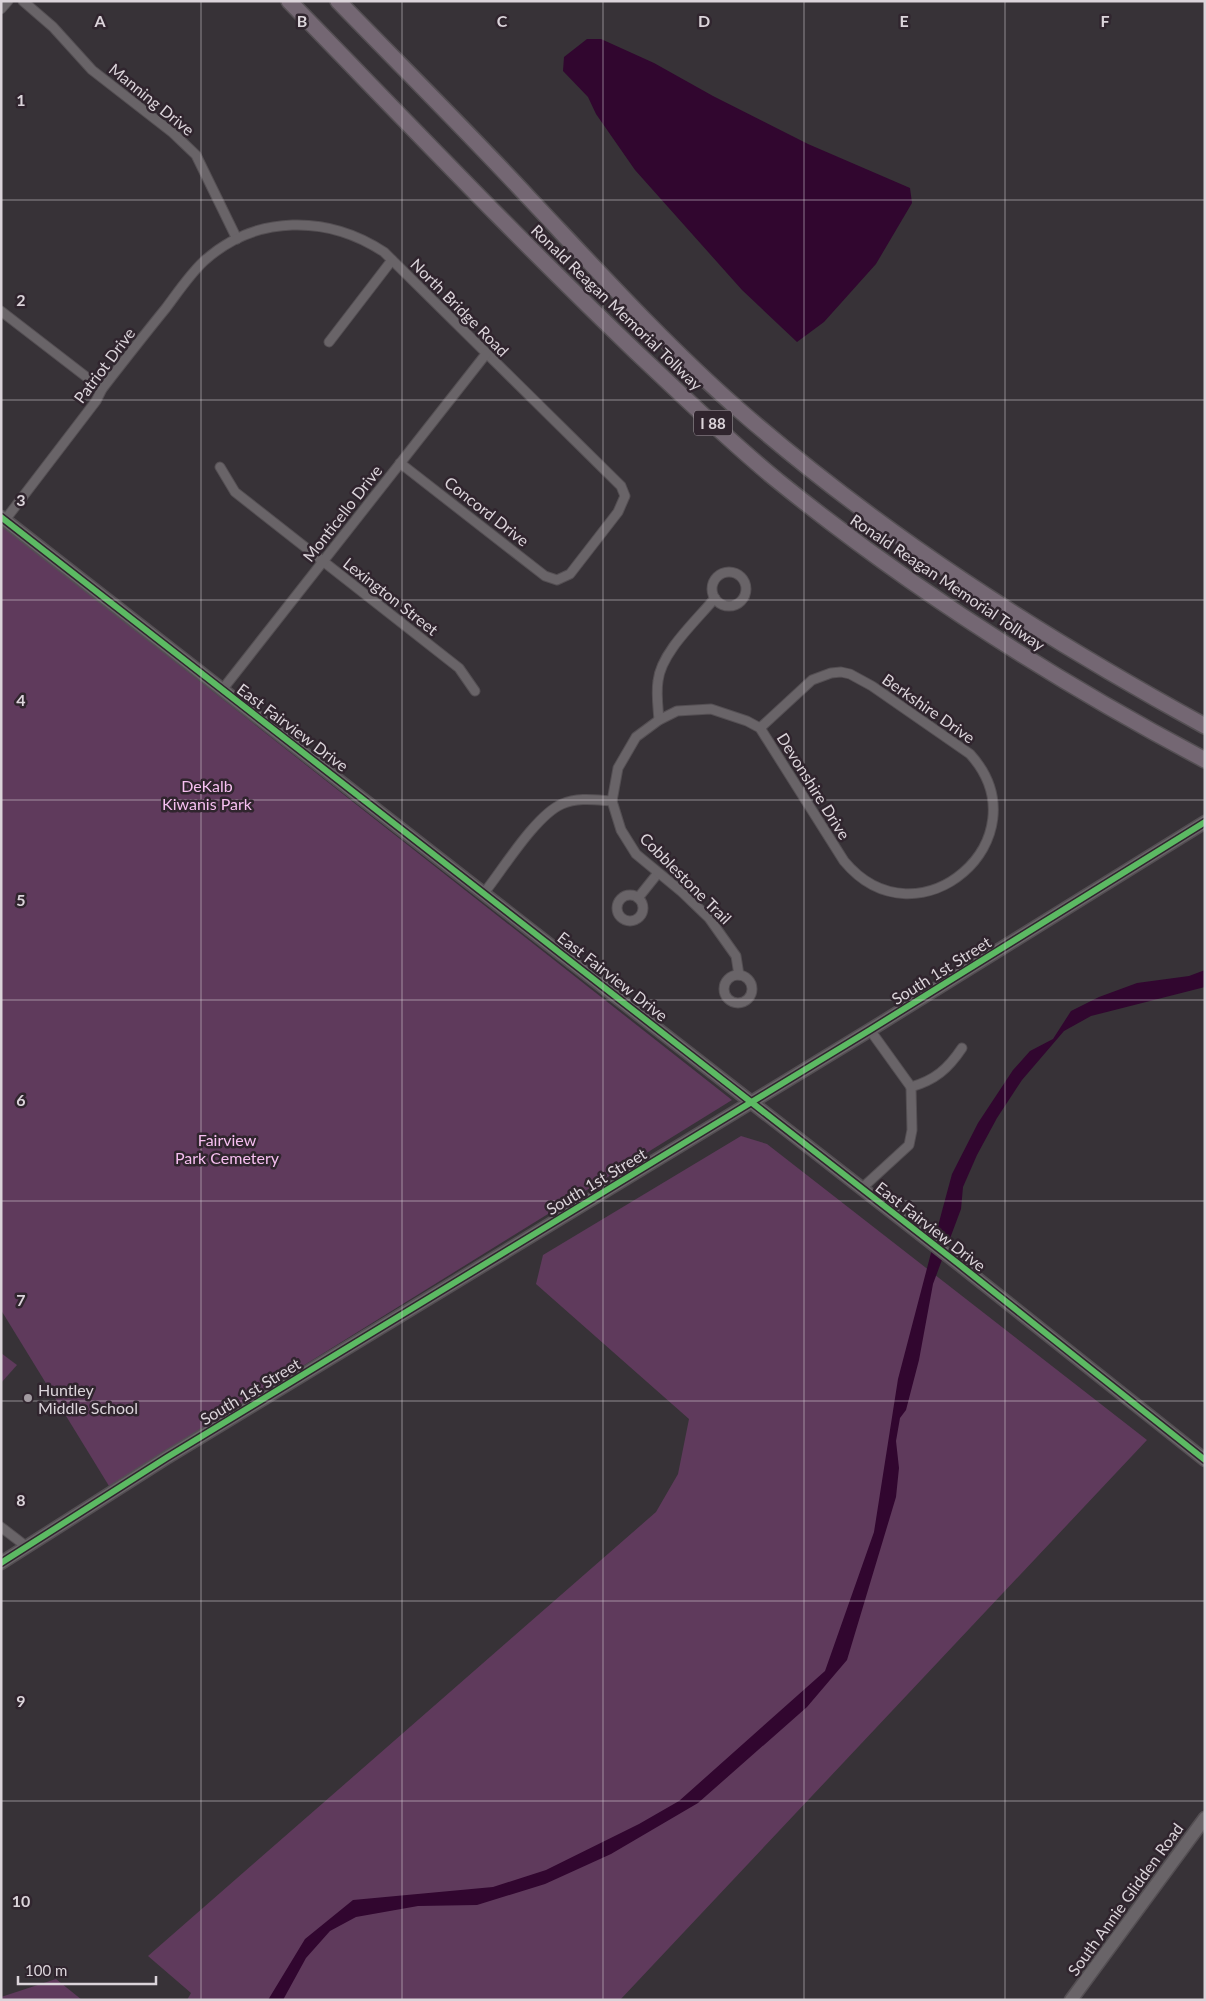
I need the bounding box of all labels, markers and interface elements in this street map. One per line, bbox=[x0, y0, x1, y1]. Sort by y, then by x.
text: A bbox=[93, 11, 106, 30]
text: B bbox=[297, 11, 307, 30]
text: C bbox=[497, 11, 508, 30]
text: D bbox=[698, 11, 710, 30]
text: E bbox=[899, 11, 909, 30]
text: F bbox=[1100, 11, 1110, 30]
street label: Manning Drive bbox=[106, 59, 198, 139]
text: 1 bbox=[16, 90, 26, 109]
street label: Ronald Reagan Memorial Tollway bbox=[528, 220, 707, 394]
street label: North Bridge Road bbox=[407, 254, 513, 360]
text: 2 bbox=[16, 290, 26, 309]
street label: Patriot Drive bbox=[69, 324, 139, 406]
road number: I 88 bbox=[694, 410, 732, 436]
street label: Monticello Drive bbox=[298, 461, 386, 565]
street label: Concord Drive bbox=[441, 472, 533, 550]
text: 3 bbox=[16, 490, 26, 509]
street label: Ronald Reagan Memorial Tollway bbox=[847, 510, 1049, 655]
street label: Lexington Street bbox=[340, 553, 442, 639]
street label: Berkshire Drive bbox=[879, 669, 979, 747]
street label: East Fairview Drive bbox=[234, 679, 352, 775]
text: 4 bbox=[16, 690, 26, 709]
street label: Devonshire Drive bbox=[774, 729, 854, 843]
park label: DeKalb Kiwanis Park bbox=[162, 776, 253, 813]
street label: Cobblestone Trail bbox=[636, 828, 736, 928]
text: 5 bbox=[16, 890, 26, 909]
street label: East Fairview Drive bbox=[554, 927, 672, 1025]
street label: South 1st Street bbox=[888, 932, 994, 1008]
text: 6 bbox=[16, 1090, 26, 1109]
park label: Fairview Park Cemetery bbox=[175, 1130, 280, 1167]
street label: South 1st Street bbox=[542, 1143, 650, 1218]
street label: East Fairview Drive bbox=[872, 1177, 990, 1275]
text: 7 bbox=[16, 1290, 26, 1309]
street label: South 1st Street bbox=[196, 1353, 304, 1428]
place label: Huntley Middle School bbox=[38, 1380, 138, 1417]
marker: Huntley Middle School bbox=[22, 1392, 34, 1404]
text: 8 bbox=[16, 1490, 26, 1509]
text: 9 bbox=[16, 1691, 26, 1710]
street label: South Annie Glidden Road bbox=[1063, 1819, 1187, 1979]
text: 10 bbox=[12, 1891, 30, 1910]
scale bar bbox=[18, 1954, 155, 1986]
text: 100 m bbox=[25, 1961, 67, 1979]

